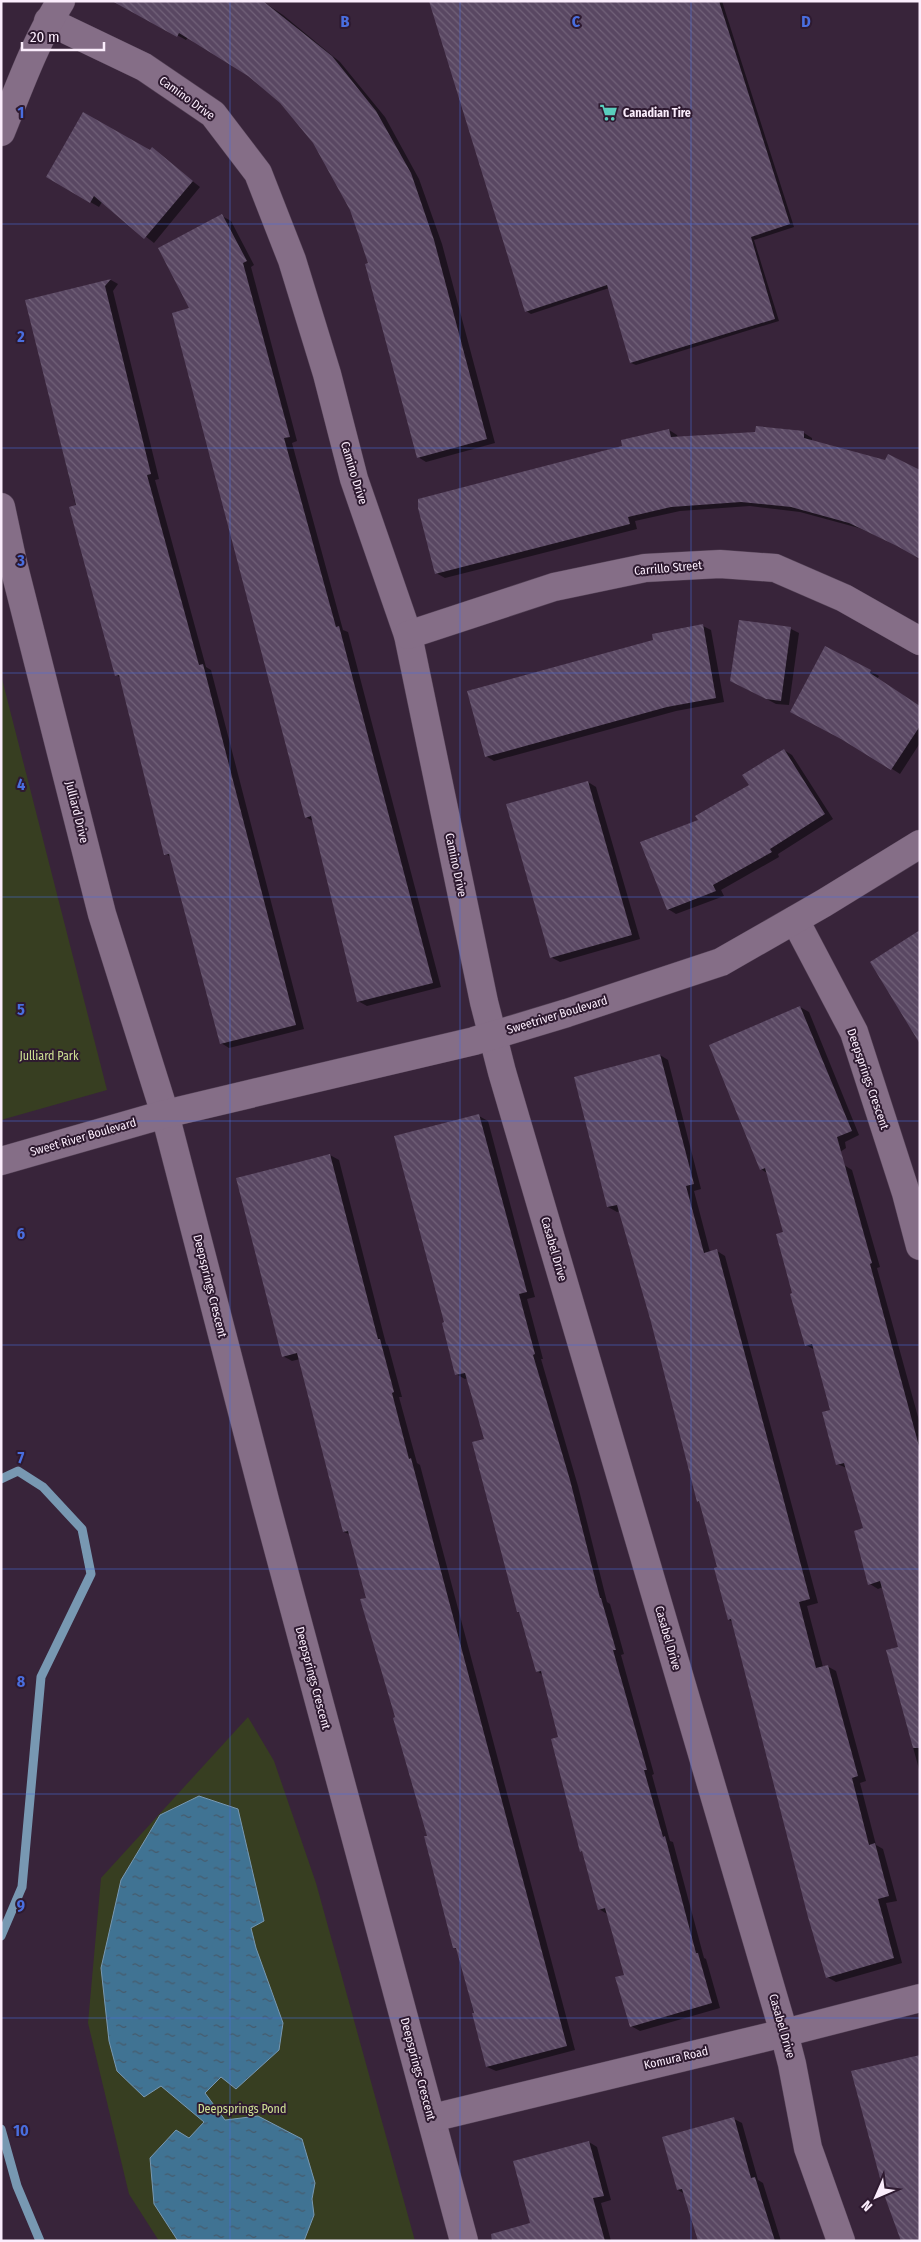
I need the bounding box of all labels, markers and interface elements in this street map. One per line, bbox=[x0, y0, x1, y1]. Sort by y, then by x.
text: B bbox=[341, 12, 350, 31]
text: C bbox=[572, 12, 581, 31]
text: D bbox=[801, 12, 811, 31]
scale bar bbox=[22, 20, 105, 52]
text: 20 m bbox=[30, 28, 60, 46]
street label: Camino Drive bbox=[157, 73, 217, 123]
text: 1 bbox=[18, 103, 24, 122]
supermarket icon: Canadian Tire bbox=[599, 103, 619, 123]
place label: Canadian Tire bbox=[623, 106, 691, 120]
text: 2 bbox=[16, 327, 25, 346]
street label: Camino Drive bbox=[338, 440, 370, 506]
text: 3 bbox=[16, 551, 25, 570]
street label: Carrillo Street bbox=[633, 558, 703, 578]
text: 4 bbox=[17, 775, 25, 794]
street label: Julliard Drive bbox=[63, 780, 91, 844]
street label: Camino Drive bbox=[442, 832, 470, 898]
street label: Sweetriver Boulevard bbox=[505, 993, 609, 1037]
text: 5 bbox=[17, 1000, 25, 1019]
street label: Deepsprings Crescent bbox=[844, 1027, 892, 1131]
park label: Julliard Park bbox=[19, 1049, 79, 1063]
street label: Sweet River Boulevard bbox=[28, 1115, 138, 1159]
street label: Casabel Drive bbox=[538, 1215, 570, 1283]
text: 6 bbox=[17, 1224, 25, 1243]
street label: Deepsprings Crescent bbox=[190, 1233, 230, 1339]
text: 7 bbox=[18, 1448, 25, 1467]
street label: Casabel Drive bbox=[652, 1604, 684, 1672]
street label: Deepsprings Crescent bbox=[293, 1625, 333, 1731]
text: 8 bbox=[17, 1672, 26, 1691]
text: 9 bbox=[17, 1896, 25, 1915]
street label: Casabel Drive bbox=[766, 1992, 798, 2060]
street label: Deepsprings Crescent bbox=[398, 2016, 438, 2122]
street label: Komura Road bbox=[643, 2044, 709, 2072]
park label: Deepsprings Pond bbox=[198, 2102, 286, 2116]
text: 10 bbox=[13, 2121, 29, 2140]
north arrow bbox=[851, 2172, 901, 2222]
text: N bbox=[858, 2197, 876, 2215]

